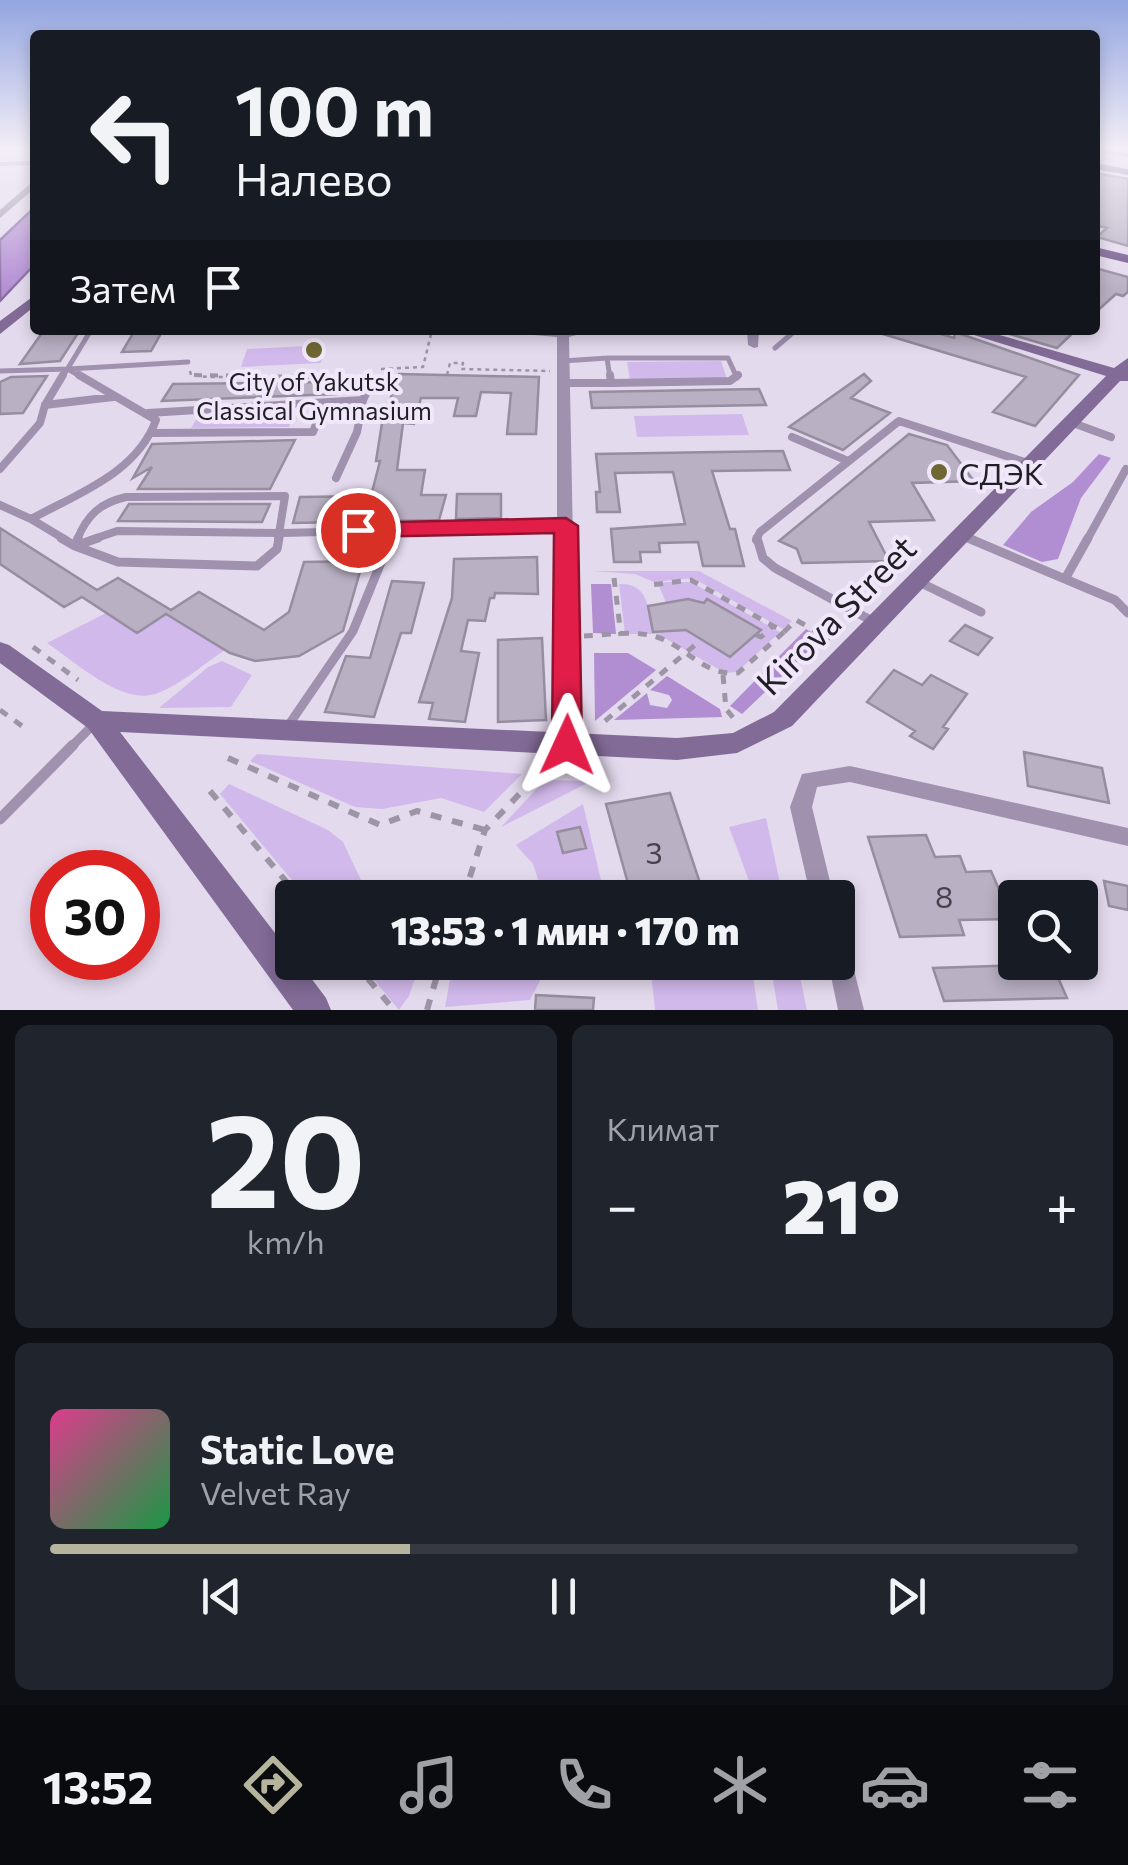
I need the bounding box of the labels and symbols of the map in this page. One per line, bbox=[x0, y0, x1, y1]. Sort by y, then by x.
marker: City of Yakutsk Classical Gymnasium bbox=[303, 339, 325, 361]
place label: City of Yakutsk Classical Gymnasium bbox=[196, 366, 432, 425]
place label: СДЭК bbox=[959, 454, 1044, 491]
marker: СДЭК bbox=[928, 461, 950, 483]
pin bbox=[316, 488, 401, 573]
street label: Kirova Street bbox=[746, 525, 924, 703]
position arrow bbox=[515, 693, 619, 797]
house number: 3 bbox=[645, 833, 663, 870]
speed limit sign: 30 bbox=[30, 850, 160, 980]
house number: 8 bbox=[935, 877, 953, 914]

